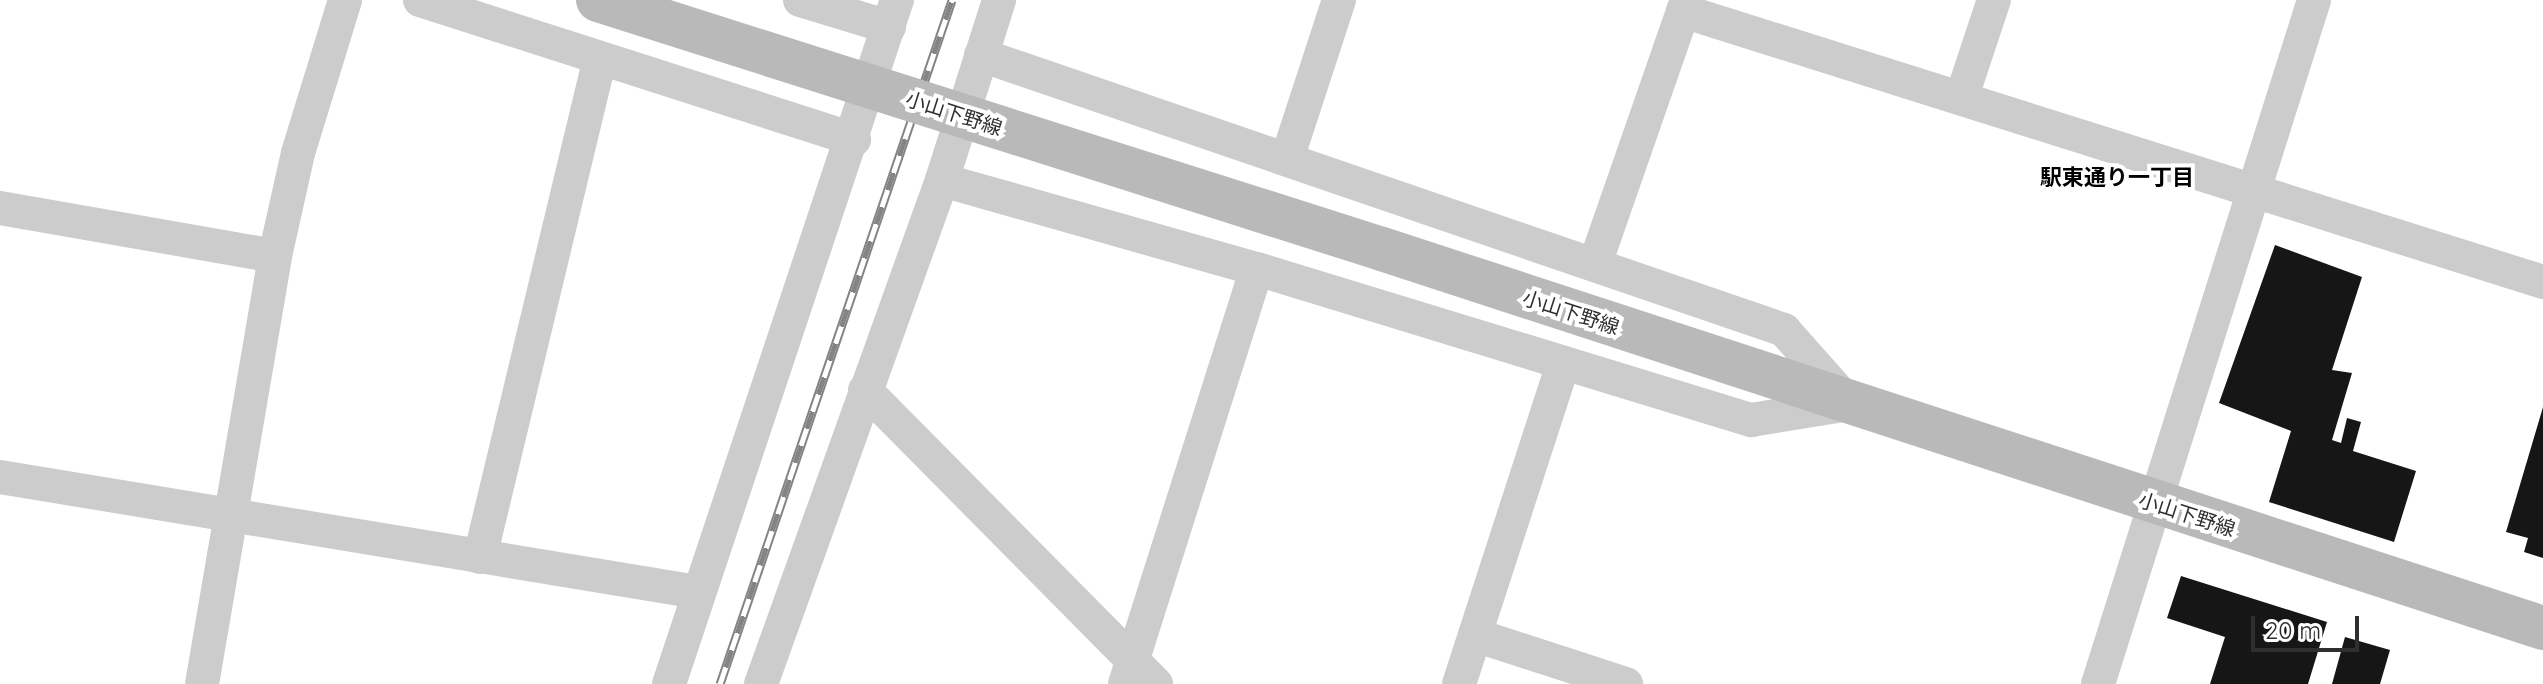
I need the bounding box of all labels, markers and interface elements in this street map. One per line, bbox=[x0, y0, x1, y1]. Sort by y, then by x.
street label: 小山下野線 bbox=[903, 86, 1005, 140]
district label: 駅東通り一丁目 bbox=[2040, 165, 2194, 191]
street label: 小山下野線 bbox=[1520, 285, 1622, 339]
street label: 小山下野線 bbox=[2136, 487, 2238, 541]
scale bar bbox=[2255, 600, 2363, 650]
text: 20 m bbox=[2265, 615, 2321, 645]

